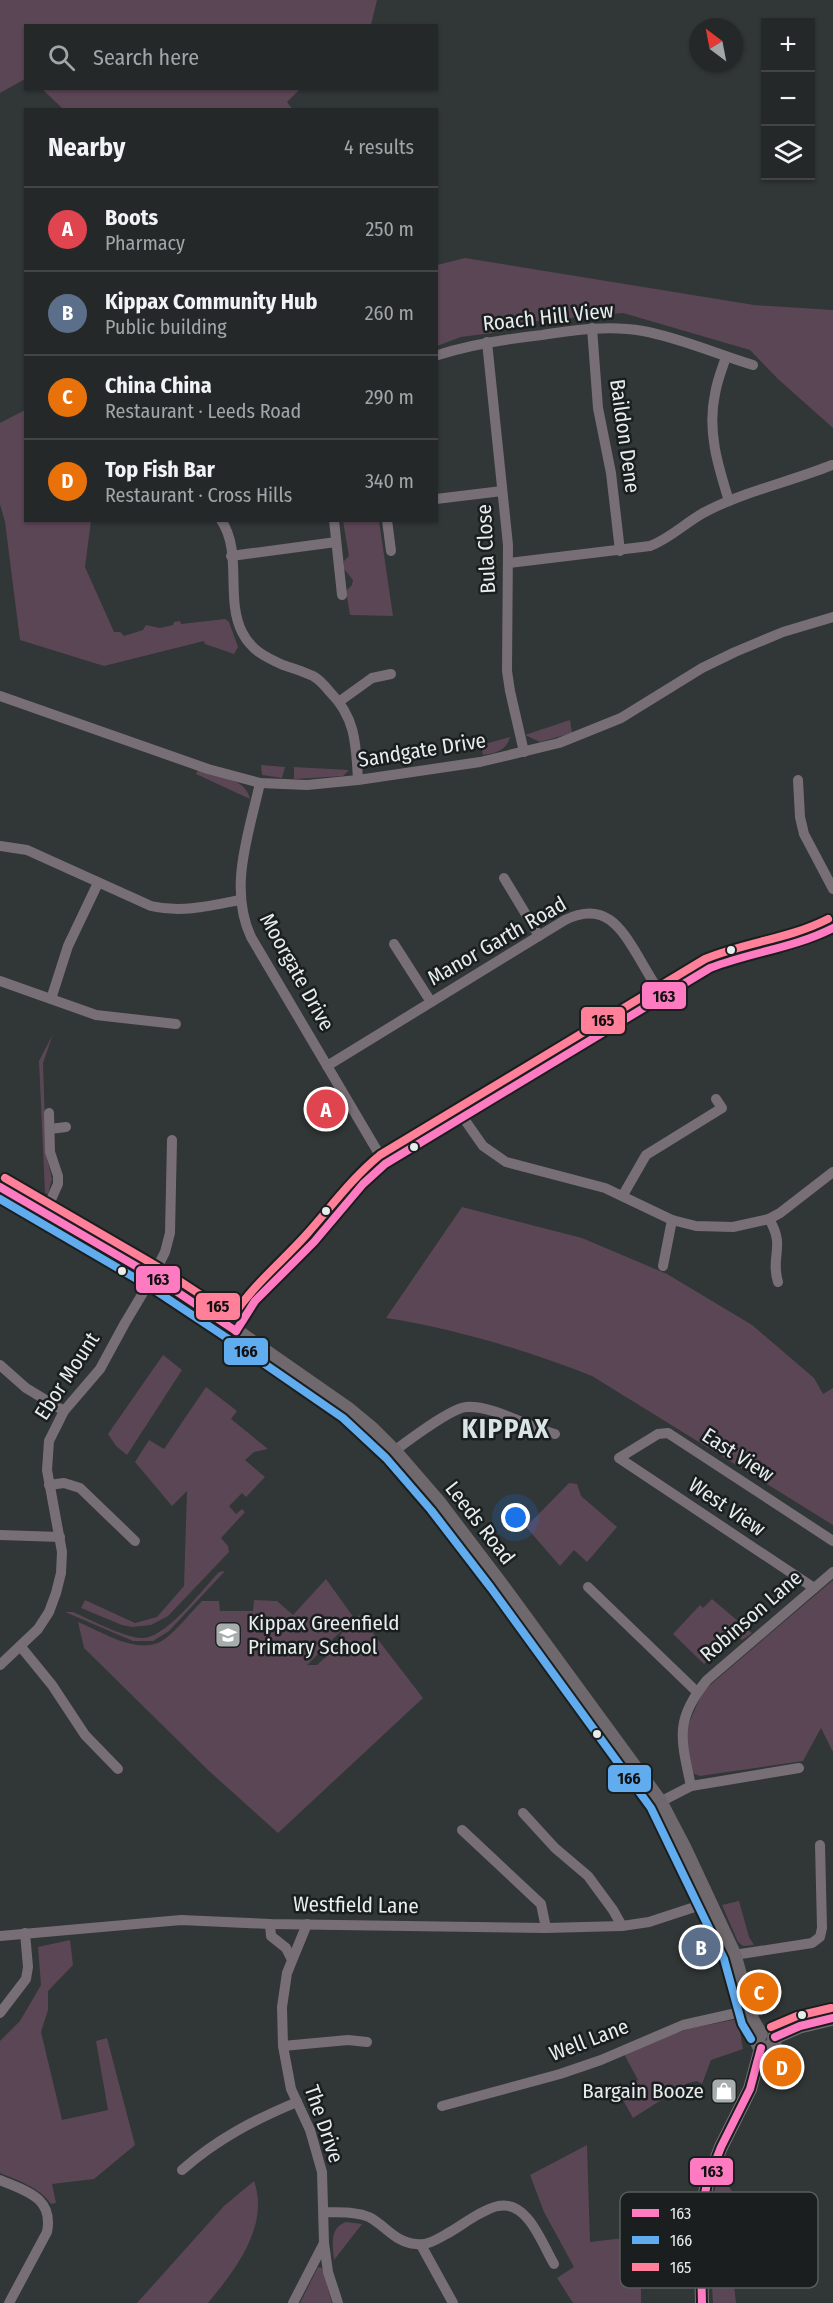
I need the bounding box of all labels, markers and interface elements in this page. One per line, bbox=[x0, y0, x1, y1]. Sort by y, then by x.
north arrow bbox=[689, 18, 743, 72]
map controls bbox=[761, 18, 815, 180]
button: + bbox=[761, 18, 815, 72]
search box bbox=[24, 24, 438, 90]
icon: search bbox=[45, 41, 78, 74]
text: Search here bbox=[93, 44, 199, 71]
button: − bbox=[761, 72, 815, 126]
button: layers bbox=[761, 126, 815, 180]
text: Nearby bbox=[48, 132, 125, 163]
text: 4 results bbox=[344, 135, 414, 159]
text: Boots bbox=[105, 204, 158, 231]
text: A bbox=[62, 217, 73, 241]
text: 250 m bbox=[366, 217, 414, 241]
text: Pharmacy bbox=[105, 231, 185, 255]
text: Kippax Community Hub bbox=[105, 288, 317, 315]
street label: Roach Hill View bbox=[481, 297, 615, 337]
text: B bbox=[62, 301, 73, 325]
text: 260 m bbox=[365, 301, 414, 325]
text: Public building bbox=[105, 315, 227, 339]
text: China China bbox=[105, 372, 212, 399]
street label: Baildon Dene bbox=[604, 377, 646, 495]
text: C bbox=[62, 385, 73, 409]
text: 290 m bbox=[365, 385, 414, 409]
text: Restaurant · Leeds Road bbox=[105, 399, 301, 423]
text: Top Fish Bar bbox=[105, 456, 215, 483]
text: D bbox=[62, 469, 73, 493]
text: 340 m bbox=[365, 469, 414, 493]
text: Restaurant · Cross Hills bbox=[105, 483, 292, 507]
street label: Bula Close bbox=[471, 504, 501, 594]
street label: Sandgate Drive bbox=[356, 727, 488, 773]
street label: Manor Garth Road bbox=[423, 891, 571, 991]
street label: Moorgate Drive bbox=[254, 909, 340, 1035]
unlabelled marker bbox=[725, 944, 737, 956]
line badge: 163 bbox=[641, 981, 687, 1010]
text: 163 bbox=[653, 987, 676, 1006]
line badge: 165 bbox=[580, 1006, 626, 1035]
text: 165 bbox=[592, 1011, 615, 1030]
pin: A bbox=[306, 1086, 346, 1132]
unlabelled marker bbox=[408, 1141, 420, 1153]
unlabelled marker bbox=[320, 1205, 332, 1217]
unlabelled marker bbox=[116, 1265, 128, 1277]
line badge: 163 bbox=[135, 1265, 181, 1294]
text: 163 bbox=[147, 1270, 170, 1289]
line badge: 165 bbox=[195, 1292, 241, 1321]
text: 165 bbox=[207, 1297, 230, 1316]
street label: Ebor Mount bbox=[29, 1327, 105, 1425]
line badge: 166 bbox=[223, 1337, 269, 1366]
text: 166 bbox=[234, 1342, 258, 1361]
district label: KIPPAX bbox=[462, 1413, 550, 1445]
street label: East View bbox=[697, 1422, 779, 1488]
street label: West View bbox=[684, 1472, 770, 1542]
street label: Leeds Road bbox=[440, 1476, 520, 1570]
your location bbox=[501, 1503, 530, 1532]
street label: Robinson Lane bbox=[695, 1565, 807, 1667]
place label: Kippax Greenfield Primary School bbox=[248, 1610, 400, 1660]
school or university icon: Kippax Greenfield Primary School bbox=[213, 1620, 243, 1650]
unlabelled marker bbox=[591, 1728, 603, 1740]
line badge: 166 bbox=[607, 1764, 652, 1793]
text: 166 bbox=[617, 1769, 641, 1788]
street label: Westfield Lane bbox=[293, 1891, 419, 1919]
pin: B bbox=[682, 1924, 720, 1970]
pin: C bbox=[740, 1970, 778, 2014]
unlabelled marker bbox=[796, 2009, 808, 2021]
street label: Well Lane bbox=[546, 2013, 632, 2067]
pin: D bbox=[762, 2044, 802, 2090]
shop icon: Bargain Booze bbox=[709, 2076, 739, 2106]
place label: Bargain Booze bbox=[582, 2078, 704, 2104]
street label: The Drive bbox=[299, 2082, 349, 2166]
line badge: 163 bbox=[689, 2157, 734, 2186]
text: 163 bbox=[701, 2162, 724, 2181]
legend bbox=[620, 2192, 818, 2288]
text: 163 bbox=[670, 2204, 691, 2223]
text: 166 bbox=[670, 2231, 692, 2250]
text: 165 bbox=[670, 2258, 691, 2277]

